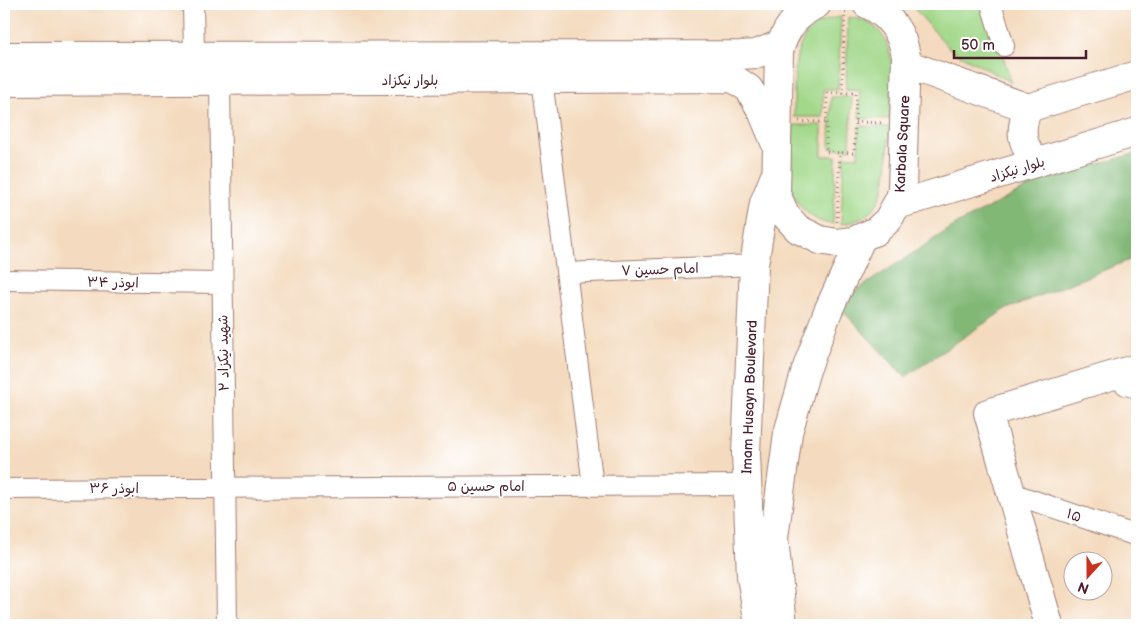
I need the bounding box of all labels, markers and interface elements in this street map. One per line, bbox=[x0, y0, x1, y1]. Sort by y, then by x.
scale bar bbox=[954, 28, 1086, 60]
text: 50 m bbox=[961, 36, 995, 55]
street label: بلوار نیکزاد bbox=[382, 72, 438, 89]
street label: Karbala Square bbox=[891, 95, 914, 193]
street label: بلوار نیکزاد bbox=[987, 153, 1047, 186]
street label: امام حسین ۷ bbox=[621, 260, 699, 281]
street label: ابوذر ۳۴ bbox=[87, 274, 139, 291]
street label: شهید نیکزاد ۲ bbox=[214, 315, 233, 391]
street label: Imam Husayn Boulevard bbox=[738, 320, 761, 474]
street label: امام حسین ۵ bbox=[447, 478, 525, 497]
street label: ابوذر ۳۶ bbox=[89, 480, 139, 497]
street label: ۱۵ bbox=[1064, 505, 1084, 526]
north arrow bbox=[1064, 552, 1114, 602]
text: N bbox=[1076, 578, 1091, 597]

